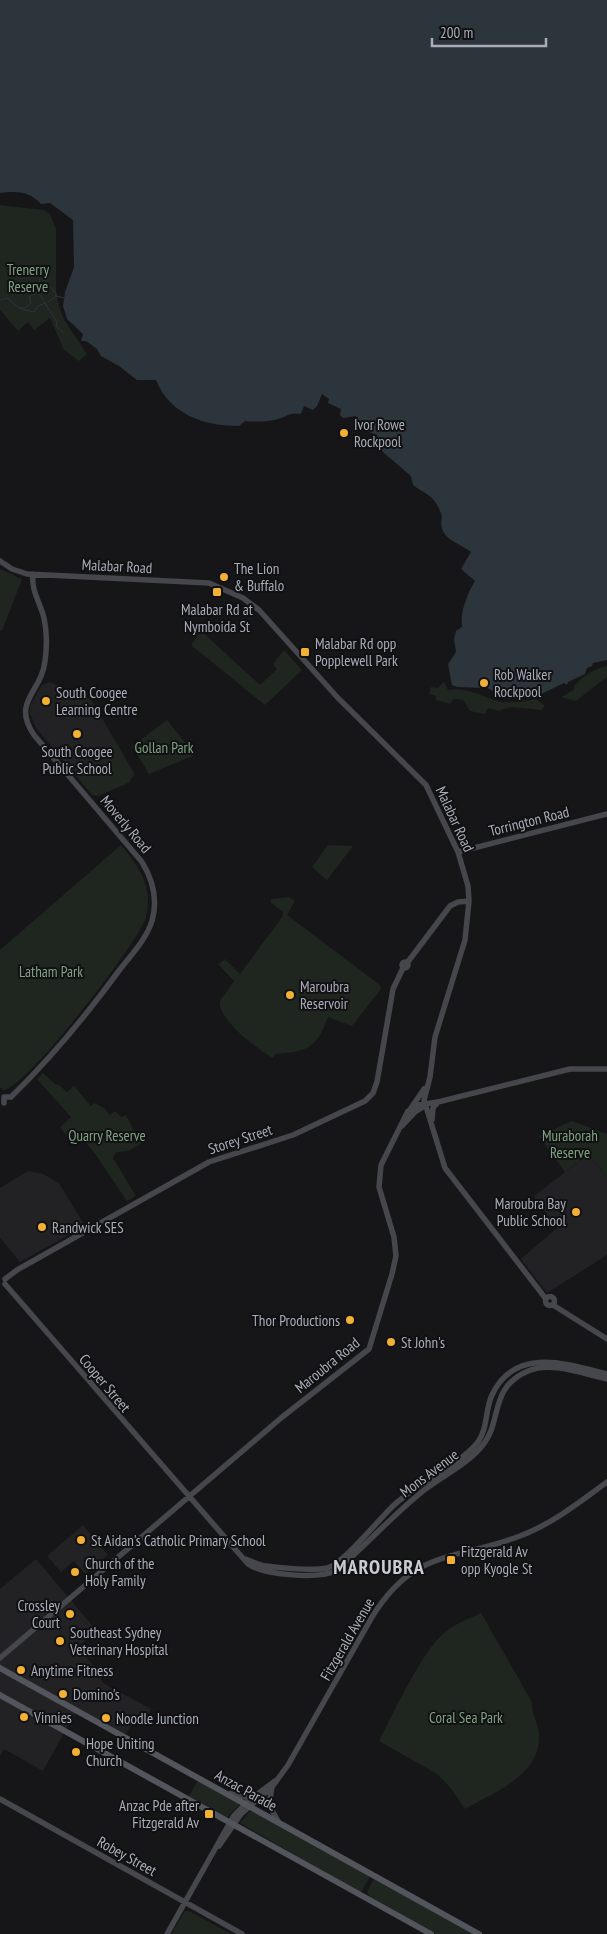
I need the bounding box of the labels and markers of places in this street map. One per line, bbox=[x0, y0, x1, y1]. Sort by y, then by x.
place label: Ivor Rowe Rockpool bbox=[354, 415, 405, 451]
marker: Ivor Rowe Rockpool bbox=[338, 427, 350, 439]
place label: The Lion & Buffalo bbox=[234, 559, 284, 595]
marker: The Lion & Buffalo bbox=[218, 571, 230, 583]
marker: Malabar Rd at Nymboida St bbox=[211, 586, 223, 598]
place label: Malabar Rd at Nymboida St bbox=[181, 600, 253, 636]
place label: Malabar Rd opp Popplewell Park bbox=[315, 634, 398, 670]
marker: Malabar Rd opp Popplewell Park bbox=[299, 646, 311, 658]
place label: Rob Walker Rockpool bbox=[494, 665, 552, 701]
marker: Rob Walker Rockpool bbox=[478, 677, 490, 689]
place label: South Coogee Learning Centre bbox=[56, 683, 138, 719]
marker: South Coogee Learning Centre bbox=[40, 695, 52, 707]
marker: South Coogee Public School bbox=[71, 728, 83, 740]
place label: South Coogee Public School bbox=[41, 742, 113, 778]
place label: Maroubra Reservoir bbox=[300, 977, 349, 1013]
marker: Maroubra Reservoir bbox=[284, 989, 296, 1001]
place label: Maroubra Bay Public School bbox=[495, 1194, 566, 1230]
marker: Maroubra Bay Public School bbox=[570, 1206, 582, 1218]
place label: Randwick SES bbox=[52, 1218, 124, 1237]
marker: Randwick SES bbox=[36, 1221, 48, 1233]
place label: Thor Productions bbox=[252, 1311, 340, 1330]
marker: Thor Productions bbox=[344, 1314, 356, 1326]
place label: St John's bbox=[401, 1333, 445, 1352]
marker: St John's bbox=[385, 1336, 397, 1348]
place label: St Aidan's Catholic Primary School bbox=[91, 1531, 266, 1550]
marker: St Aidan's Catholic Primary School bbox=[75, 1534, 87, 1546]
place label: Fitzgerald Av opp Kyogle St bbox=[461, 1542, 532, 1578]
place label: Church of the Holy Family bbox=[85, 1554, 155, 1590]
marker: Fitzgerald Av opp Kyogle St bbox=[445, 1554, 457, 1566]
marker: Church of the Holy Family bbox=[69, 1566, 81, 1578]
place label: Crossley Court bbox=[18, 1596, 60, 1632]
marker: Crossley Court bbox=[64, 1608, 76, 1620]
place label: Southeast Sydney Veterinary Hospital bbox=[69, 1623, 169, 1659]
marker: Southeast Sydney Veterinary Hospital bbox=[54, 1635, 66, 1647]
place label: Anytime Fitness bbox=[31, 1661, 113, 1680]
marker: Anytime Fitness bbox=[15, 1664, 27, 1676]
place label: Domino's bbox=[73, 1685, 120, 1704]
marker: Domino's bbox=[57, 1688, 69, 1700]
place label: Vinnies bbox=[33, 1708, 72, 1727]
place label: Noodle Junction bbox=[116, 1709, 199, 1728]
marker: Vinnies bbox=[18, 1711, 30, 1723]
marker: Noodle Junction bbox=[100, 1712, 112, 1724]
place label: Hope Uniting Church bbox=[86, 1734, 155, 1770]
marker: Hope Uniting Church bbox=[70, 1746, 82, 1758]
place label: Anzac Pde after Fitzgerald Av bbox=[119, 1796, 200, 1832]
marker: Anzac Pde after Fitzgerald Av bbox=[203, 1808, 215, 1820]

